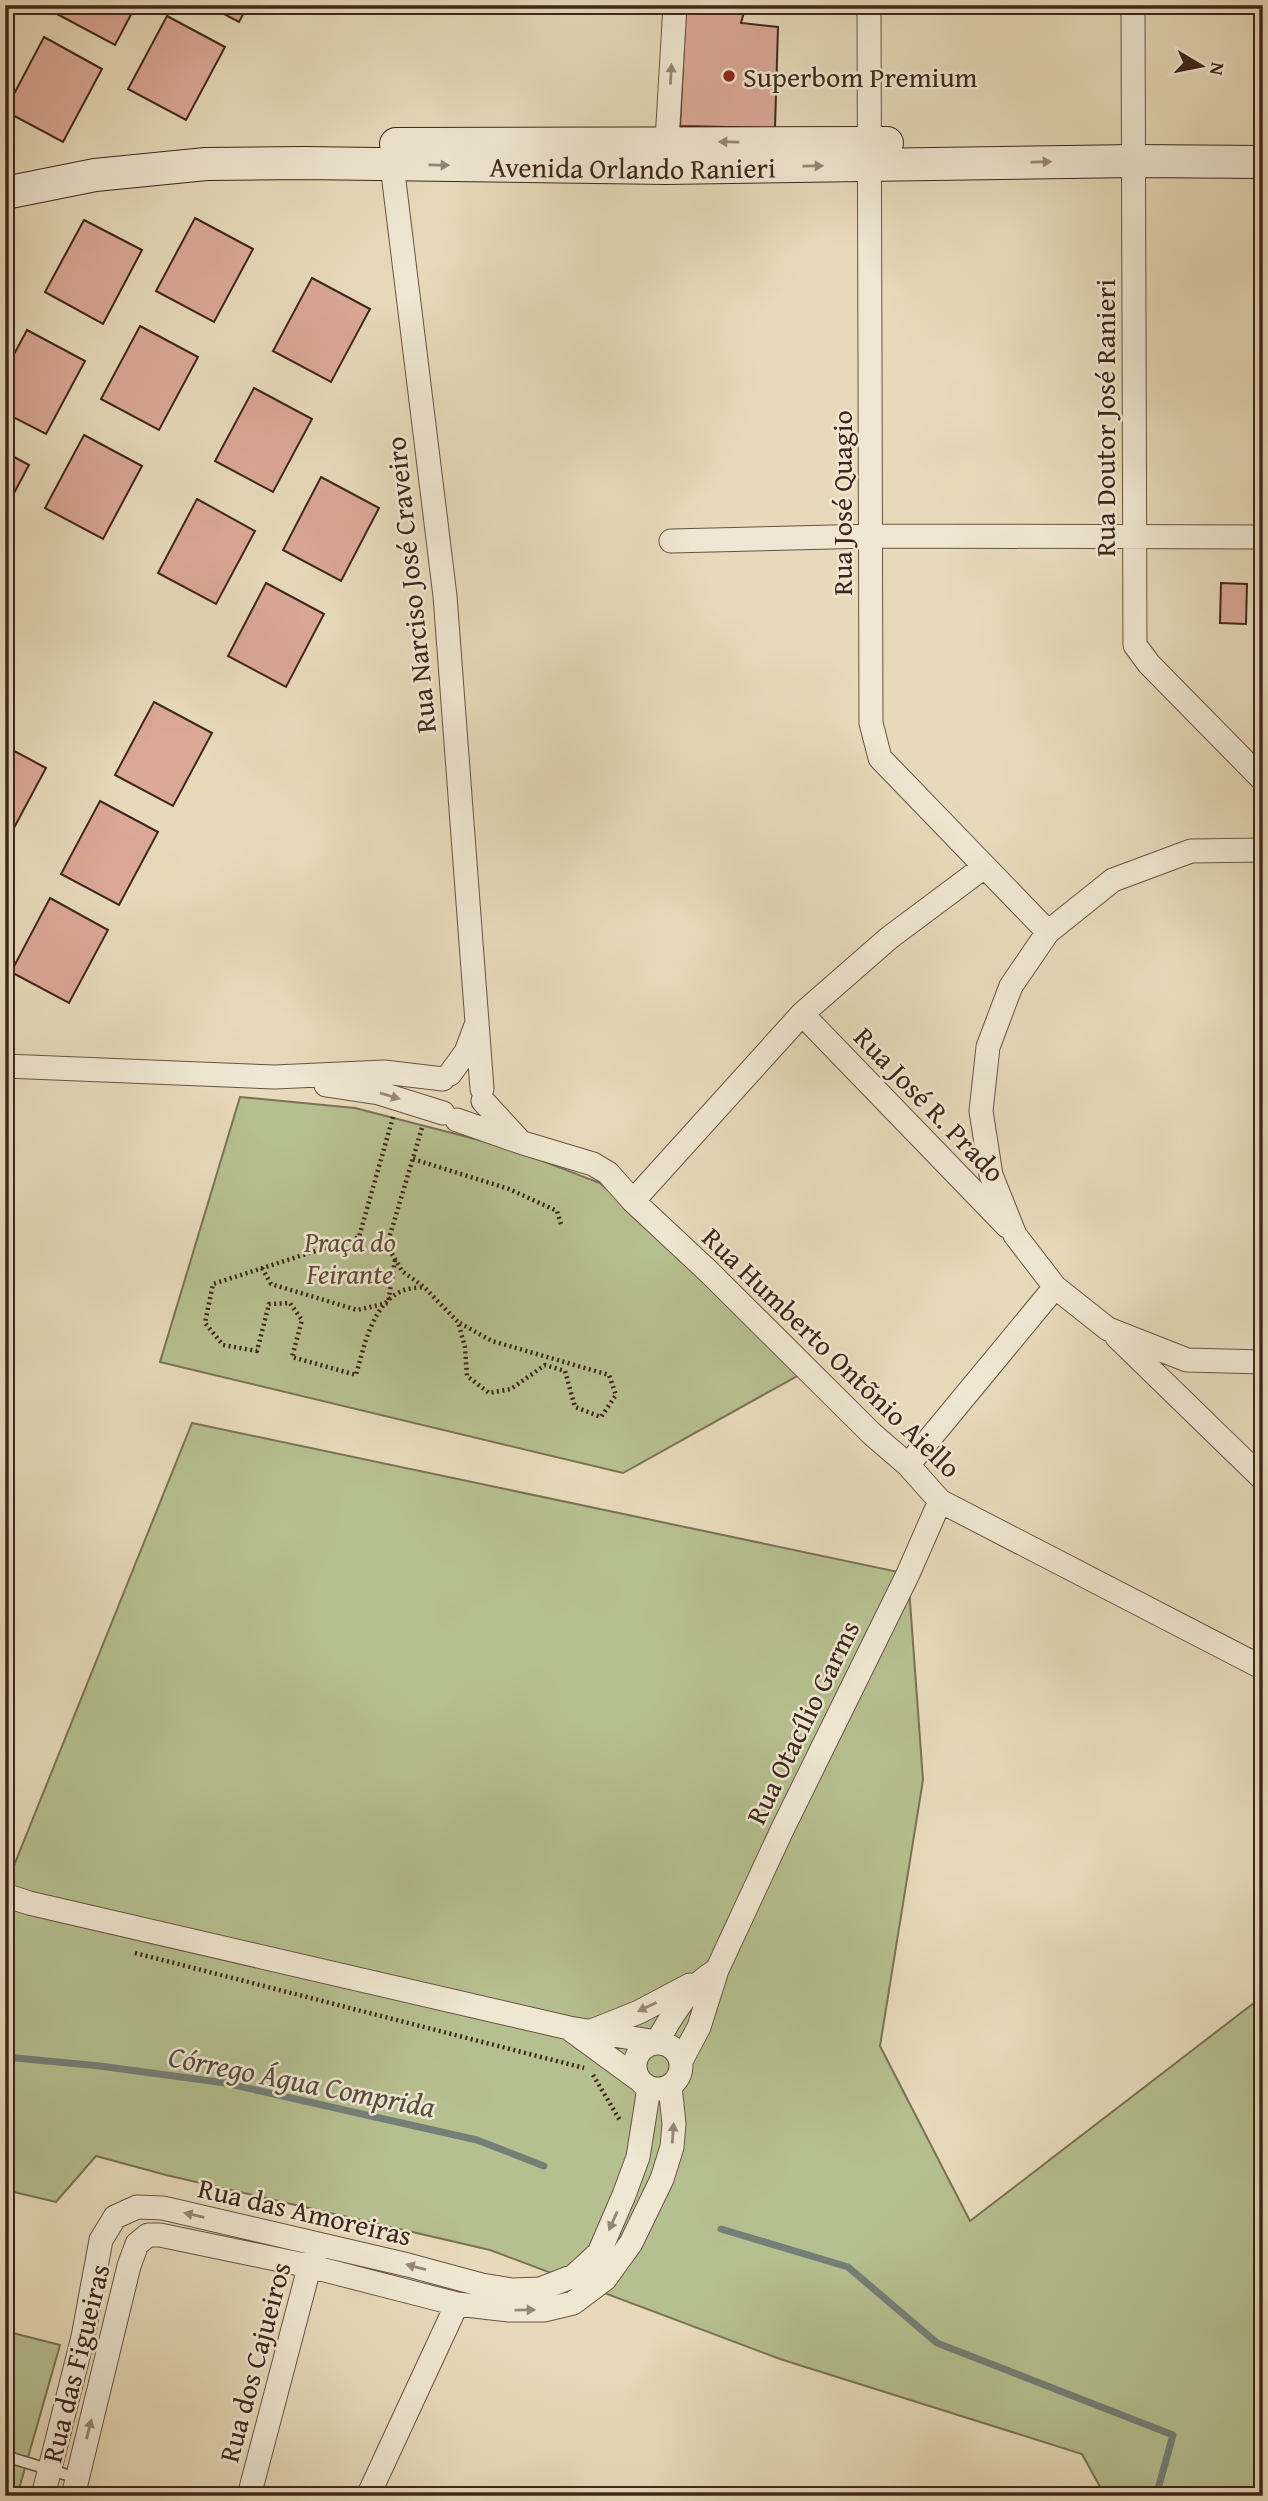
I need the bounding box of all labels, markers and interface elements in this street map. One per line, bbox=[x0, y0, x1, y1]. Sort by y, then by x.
north arrow bbox=[1166, 32, 1236, 102]
place label: Superbom Premium bbox=[743, 56, 978, 97]
text: N bbox=[1203, 60, 1233, 78]
one-way arrow bbox=[665, 62, 676, 84]
marker: Superbom Premium bbox=[721, 68, 737, 84]
one-way arrow bbox=[718, 136, 740, 148]
street label: Avenida Orlando Ranieri bbox=[489, 145, 776, 189]
one-way arrow bbox=[1030, 157, 1052, 168]
one-way arrow bbox=[428, 159, 450, 171]
one-way arrow bbox=[802, 160, 824, 172]
street label: Rua Doutor José Ranieri bbox=[1084, 279, 1125, 557]
street label: Rua José Quagio bbox=[821, 410, 862, 596]
street label: Rua Narciso José Craveiro bbox=[374, 435, 446, 735]
street label: Rua José R. Prado bbox=[845, 1017, 1015, 1191]
one-way arrow bbox=[380, 1092, 401, 1102]
street label: Rua Humberto Ontõnio Aiello bbox=[693, 1217, 971, 1487]
park label: Praça do Feirante bbox=[303, 1221, 396, 1294]
street label: Rua Otacílio Garms bbox=[735, 1613, 869, 1831]
one-way arrow bbox=[637, 2002, 657, 2013]
water label: Córrego Água Comprida bbox=[165, 2034, 439, 2128]
one-way arrow bbox=[668, 2122, 679, 2144]
street label: Rua das Amoreiras bbox=[194, 2167, 416, 2255]
one-way arrow bbox=[183, 2209, 205, 2220]
one-way arrow bbox=[607, 2211, 619, 2231]
street label: Rua dos Cajueiros bbox=[208, 2257, 300, 2467]
street label: Rua das Figueiras bbox=[31, 2259, 119, 2467]
one-way arrow bbox=[405, 2261, 427, 2272]
one-way arrow bbox=[514, 2304, 536, 2316]
one-way arrow bbox=[84, 2418, 95, 2440]

